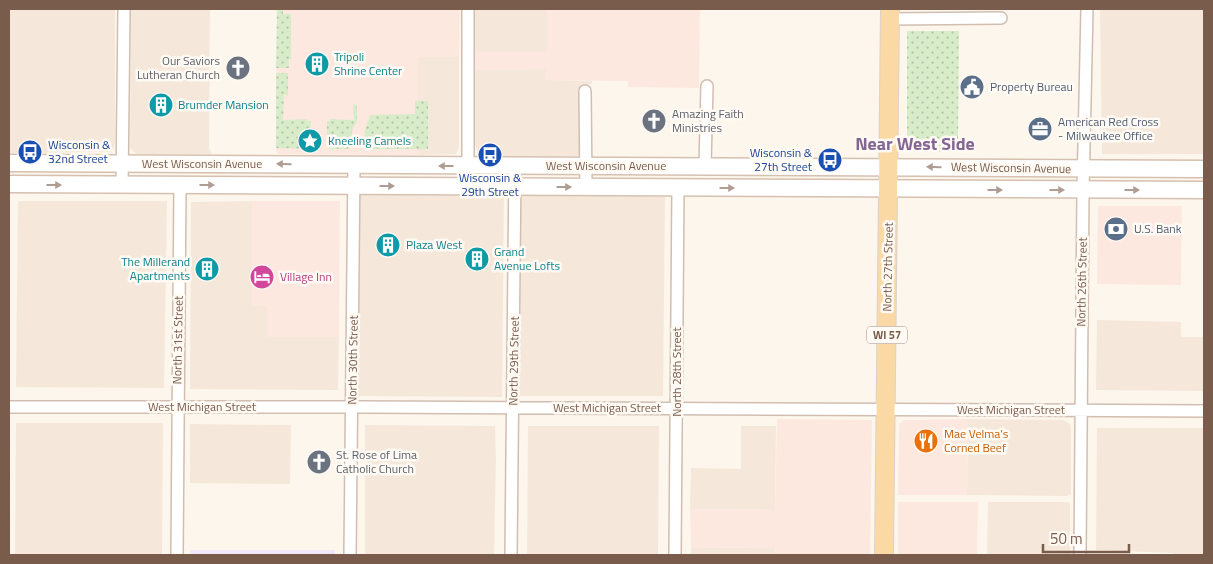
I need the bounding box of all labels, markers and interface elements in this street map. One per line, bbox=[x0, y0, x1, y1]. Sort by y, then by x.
place label: Tripoli Shrine Center bbox=[334, 47, 402, 80]
place label: Our Saviors Lutheran Church bbox=[137, 51, 220, 84]
building icon: Tripoli Shrine Center bbox=[304, 51, 330, 77]
church icon: Our Saviors Lutheran Church bbox=[225, 55, 251, 81]
public building icon: Property Bureau bbox=[959, 74, 985, 100]
place label: Property Bureau bbox=[990, 77, 1073, 96]
building icon: Brumder Mansion bbox=[148, 92, 174, 118]
place label: Brumder Mansion bbox=[178, 95, 269, 114]
place label: Amazing Faith Ministries bbox=[672, 104, 744, 137]
church icon: Amazing Faith Ministries bbox=[641, 108, 667, 134]
place label: American Red Cross - Milwaukee Office bbox=[1058, 112, 1159, 145]
office icon: American Red Cross - Milwaukee Office bbox=[1027, 116, 1053, 142]
place icon: Kneeling Camels bbox=[297, 128, 323, 154]
district label: Near West Side bbox=[855, 130, 975, 157]
place label: Kneeling Camels bbox=[328, 131, 411, 150]
place label: Wisconsin & 32nd Street bbox=[48, 135, 111, 168]
bus stop icon: Wisconsin & 32nd Street bbox=[17, 139, 43, 165]
bus stop icon: Wisconsin & 29th Street bbox=[477, 142, 503, 168]
place label: Wisconsin & 27th Street bbox=[750, 143, 813, 176]
bus stop icon: Wisconsin & 27th Street bbox=[817, 147, 843, 173]
street label: West Wisconsin Avenue bbox=[142, 154, 262, 173]
street label: West Wisconsin Avenue bbox=[546, 156, 666, 175]
street label: West Wisconsin Avenue bbox=[951, 157, 1071, 178]
one-way arrow bbox=[276, 160, 292, 168]
one-way arrow bbox=[438, 162, 454, 170]
one-way arrow bbox=[925, 163, 941, 171]
place label: Wisconsin & 29th Street bbox=[459, 168, 522, 201]
one-way arrow bbox=[46, 181, 62, 189]
one-way arrow bbox=[199, 181, 215, 189]
one-way arrow bbox=[379, 182, 395, 190]
one-way arrow bbox=[556, 183, 572, 191]
one-way arrow bbox=[719, 184, 735, 192]
one-way arrow bbox=[987, 186, 1003, 194]
one-way arrow bbox=[1050, 186, 1066, 194]
one-way arrow bbox=[1124, 186, 1140, 194]
bank icon: U.S. Bank bbox=[1103, 216, 1129, 242]
place label: U.S. Bank bbox=[1134, 219, 1182, 238]
street label: North 27th Street bbox=[877, 221, 898, 312]
building icon: Plaza West bbox=[375, 232, 401, 258]
place label: Plaza West bbox=[406, 235, 463, 254]
street label: North 26th Street bbox=[1071, 236, 1092, 327]
place label: Grand Avenue Lofts bbox=[494, 242, 560, 275]
building icon: Grand Avenue Lofts bbox=[464, 246, 490, 272]
place label: The Millerand Apartments bbox=[121, 252, 190, 285]
building icon: The Millerand Apartments bbox=[194, 256, 220, 282]
hotel icon: Village Inn bbox=[249, 264, 275, 290]
place label: Village Inn bbox=[280, 267, 332, 286]
street label: North 31st Street bbox=[167, 295, 188, 384]
street label: North 30th Street bbox=[342, 314, 363, 405]
street label: North 29th Street bbox=[503, 315, 524, 406]
street label: North 28th Street bbox=[667, 326, 686, 417]
road number: WI 57 bbox=[867, 326, 907, 344]
street label: West Michigan Street bbox=[148, 397, 257, 416]
street label: West Michigan Street bbox=[553, 398, 662, 417]
street label: West Michigan Street bbox=[957, 400, 1066, 419]
place label: Mae Velma’s Corned Beef bbox=[944, 424, 1009, 457]
restaurant icon: Mae Velma’s Corned Beef bbox=[913, 428, 939, 454]
place label: St. Rose of Lima Catholic Church bbox=[336, 445, 417, 478]
church icon: St. Rose of Lima Catholic Church bbox=[306, 449, 332, 475]
scale bar bbox=[1043, 522, 1129, 554]
text: 50 m bbox=[1050, 527, 1083, 550]

